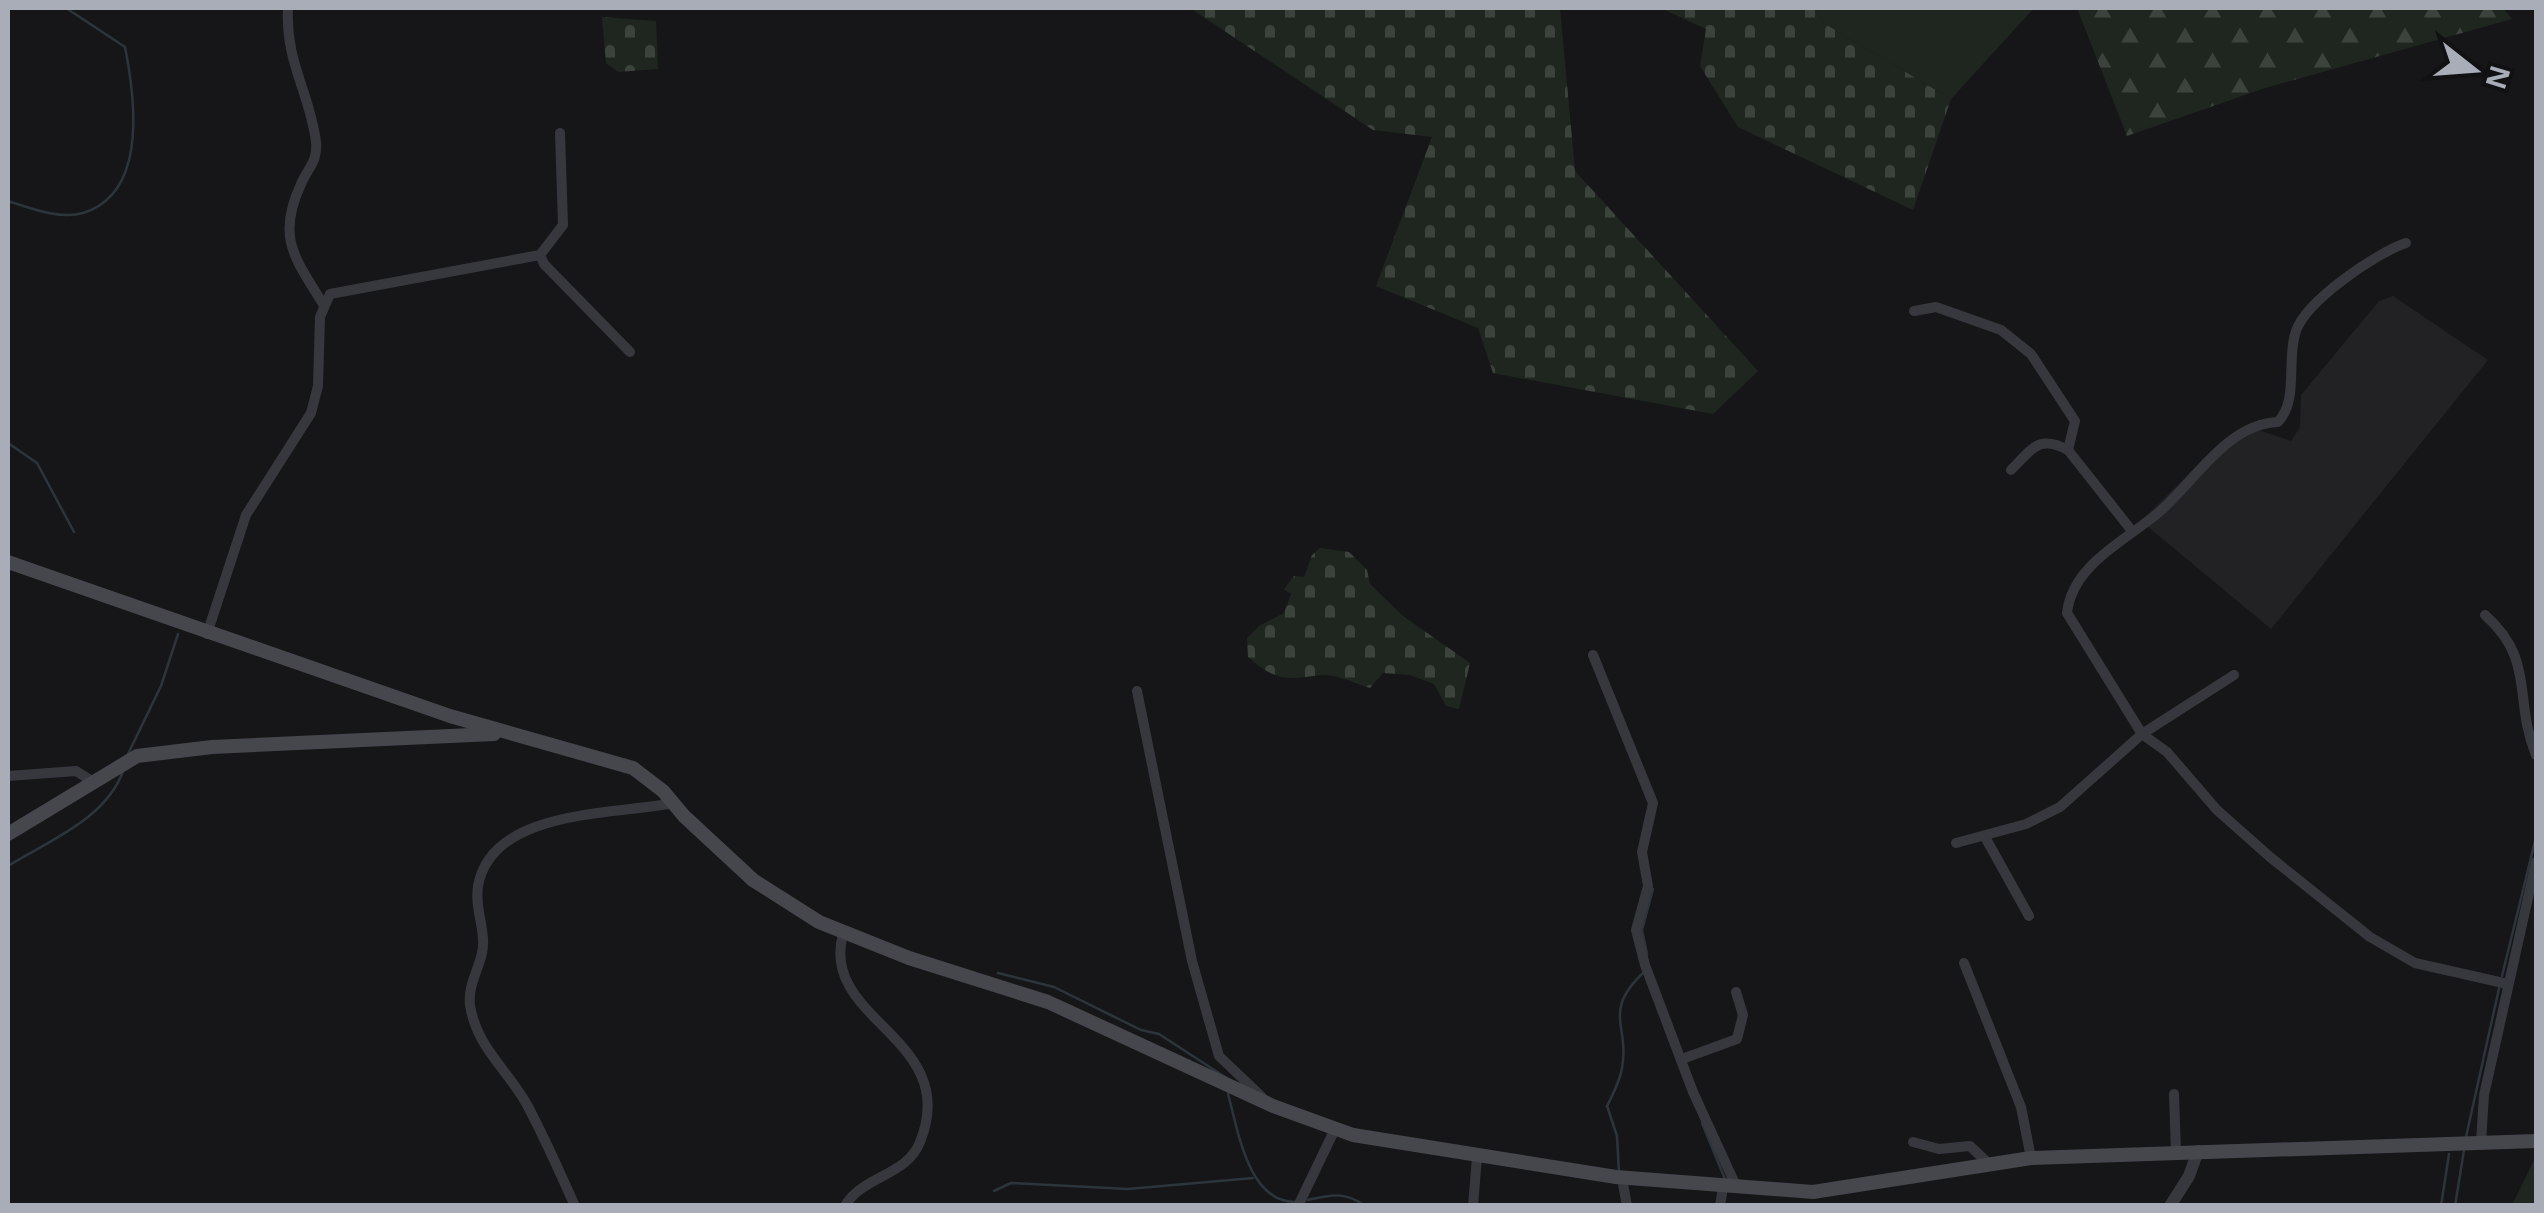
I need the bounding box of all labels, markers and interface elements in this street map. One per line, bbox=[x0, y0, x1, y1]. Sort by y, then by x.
north arrow bbox=[2424, 20, 2524, 120]
text: N bbox=[2477, 61, 2520, 94]

